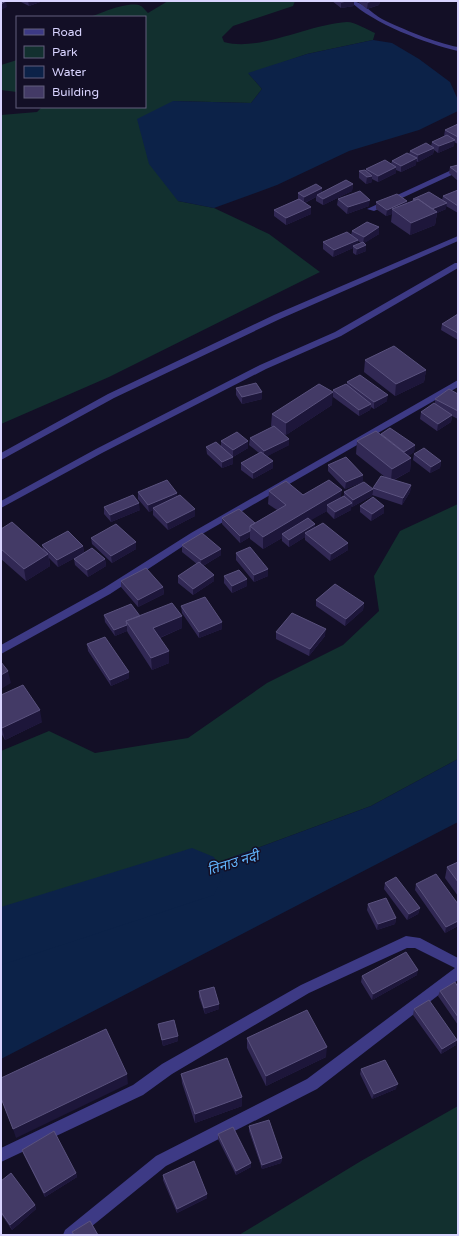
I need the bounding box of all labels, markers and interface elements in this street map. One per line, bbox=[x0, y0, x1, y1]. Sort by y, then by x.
legend bbox=[16, 16, 146, 108]
text: Road bbox=[52, 25, 82, 39]
text: Park bbox=[52, 45, 78, 59]
text: Water bbox=[52, 65, 87, 79]
text: Building bbox=[52, 85, 99, 99]
water label: तिनाउ नदी bbox=[205, 846, 264, 879]

